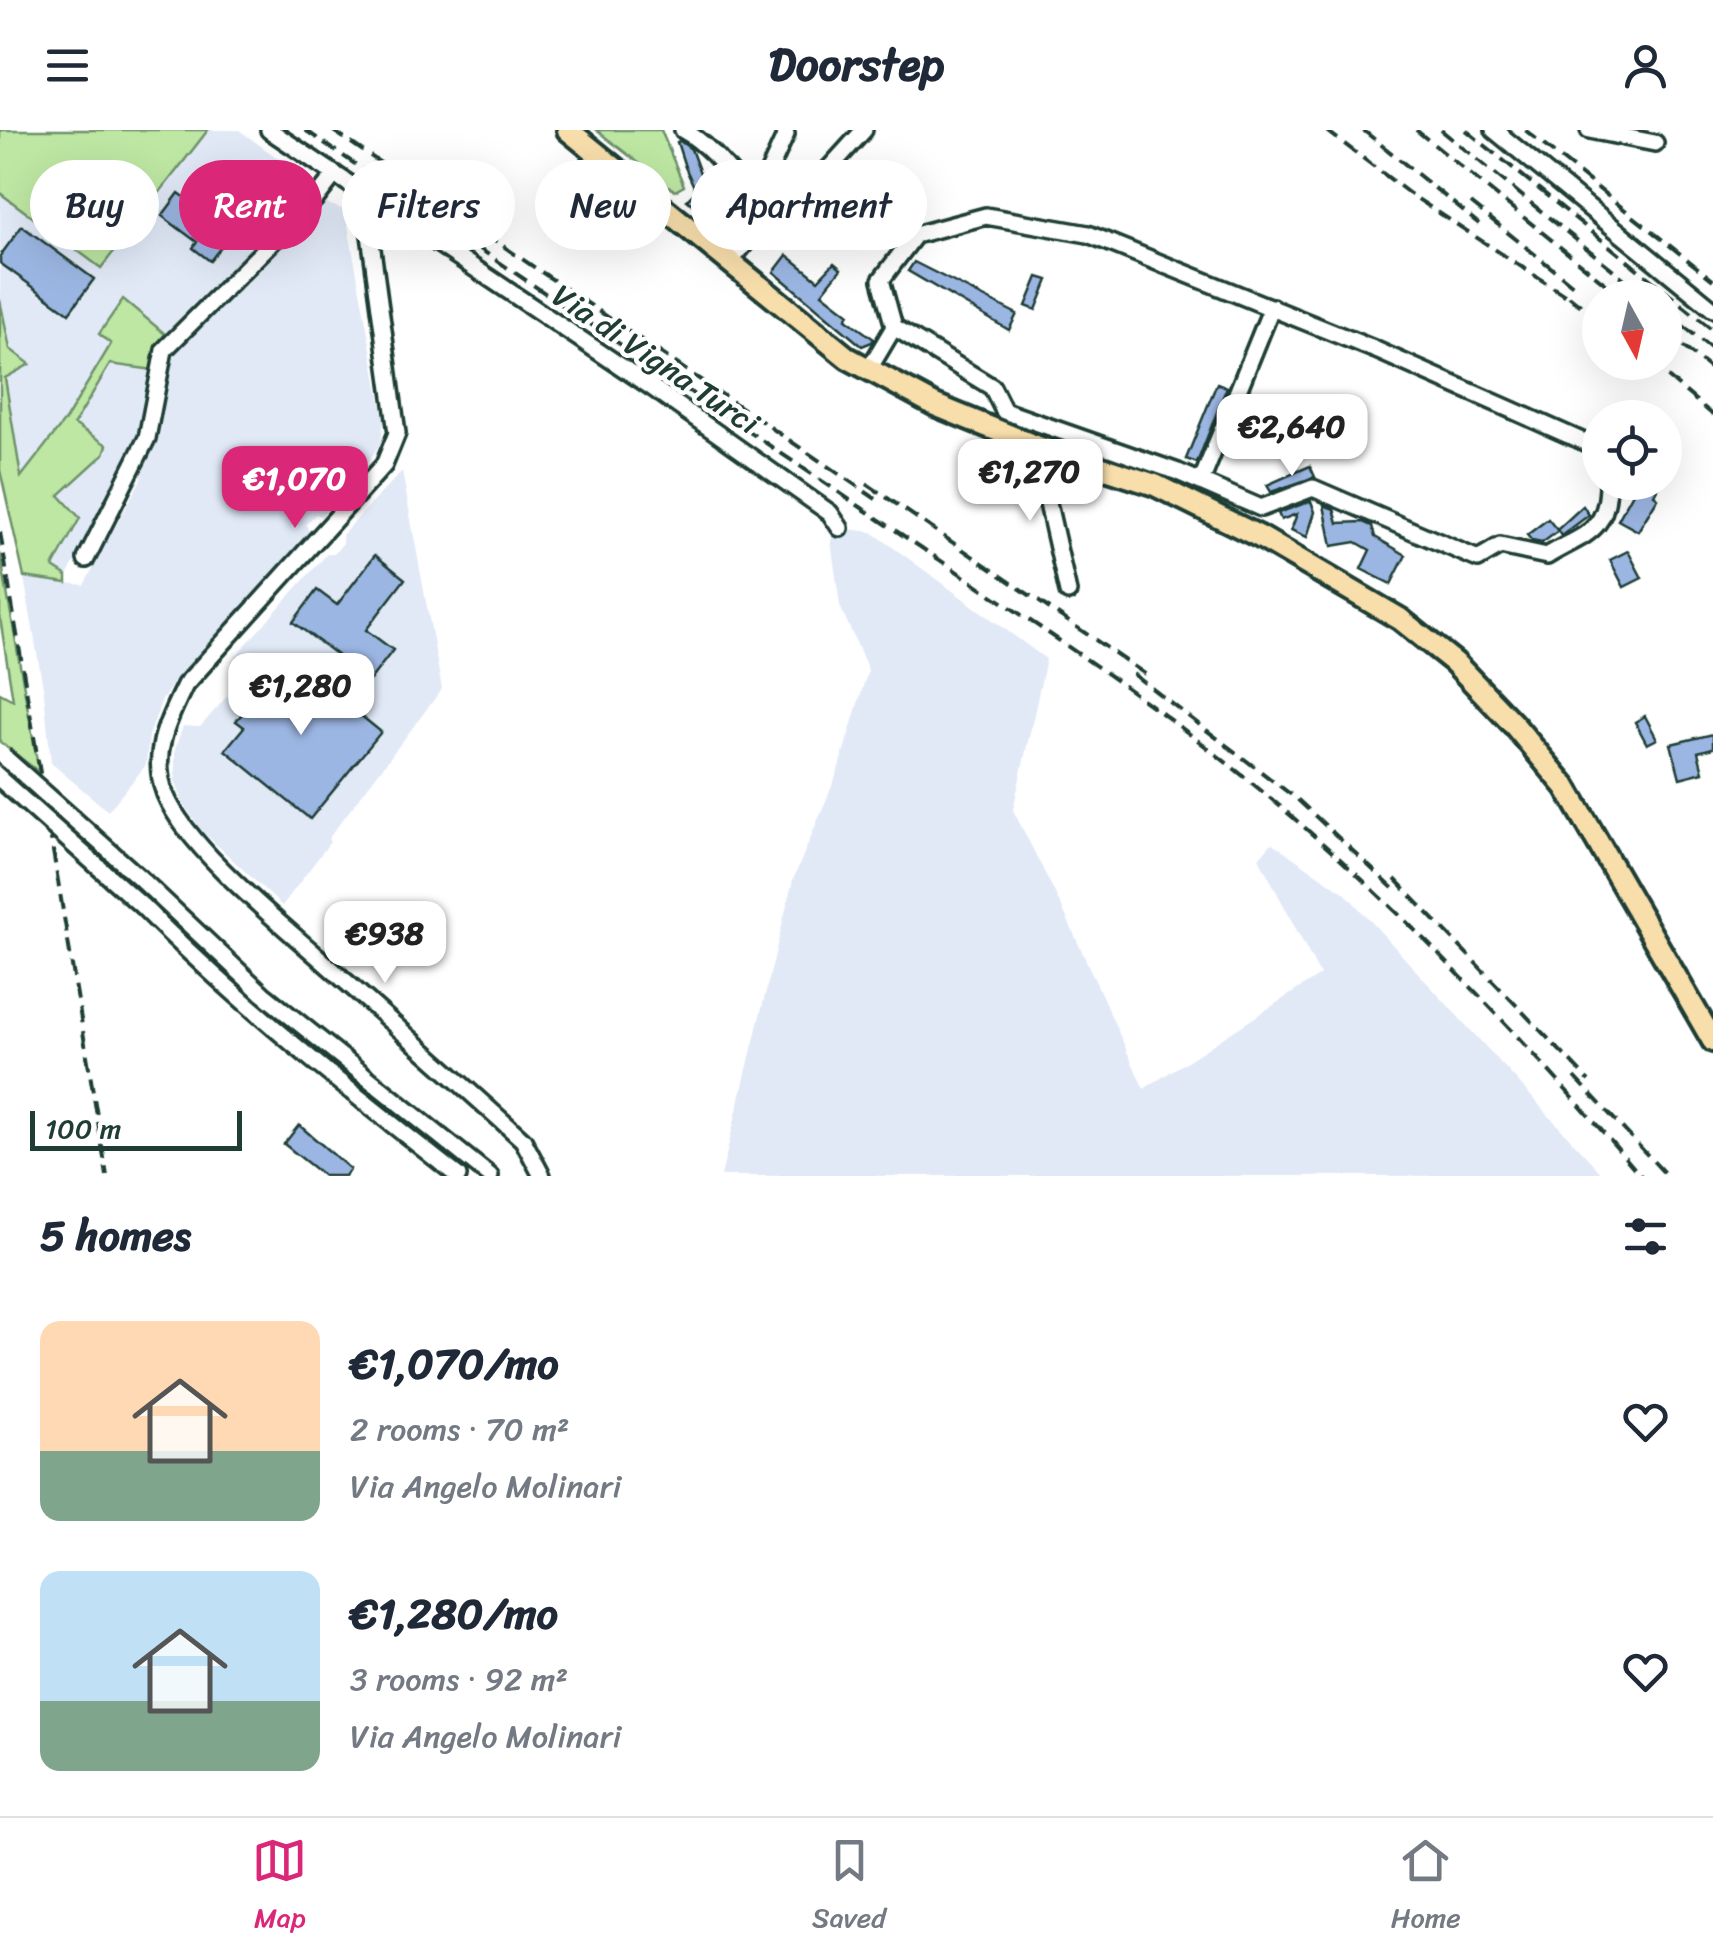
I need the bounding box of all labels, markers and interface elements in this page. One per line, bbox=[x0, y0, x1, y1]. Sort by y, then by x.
text: Doorstep bbox=[769, 25, 944, 105]
icon: menu bbox=[40, 38, 95, 93]
icon: person bbox=[1618, 38, 1673, 93]
chip: Buy bbox=[30, 160, 159, 250]
chip: Rent bbox=[179, 160, 322, 250]
chip: Filters bbox=[342, 160, 515, 250]
chip: New bbox=[535, 160, 671, 250]
chip: Apartment bbox=[691, 160, 927, 250]
street label: Via di Vigna Turci bbox=[540, 268, 773, 451]
north arrow bbox=[1582, 280, 1682, 380]
map controls bbox=[1582, 280, 1682, 500]
pin: €2,640 bbox=[1211, 394, 1373, 479]
text: €2,640 bbox=[1239, 398, 1345, 455]
button: locate bbox=[1582, 400, 1682, 500]
pin: €1,270 bbox=[949, 439, 1111, 524]
text: €1,270 bbox=[980, 443, 1080, 500]
pin: €1,070 bbox=[214, 446, 376, 531]
text: €1,070 bbox=[244, 450, 346, 507]
pin: €1,280 bbox=[220, 653, 382, 738]
text: €1,280 bbox=[250, 657, 352, 714]
pin: €938 bbox=[326, 901, 444, 986]
text: €938 bbox=[346, 905, 424, 962]
text: 100 m bbox=[45, 1104, 121, 1153]
scale bar bbox=[30, 1106, 242, 1150]
text: 5 homes bbox=[40, 1199, 191, 1273]
icon: filters bbox=[1618, 1209, 1673, 1264]
text: €1,070/mo bbox=[350, 1327, 559, 1401]
icon: home bbox=[120, 1361, 240, 1481]
icon: heart bbox=[1618, 1394, 1673, 1449]
text: 2 rooms · 70 m² bbox=[350, 1401, 569, 1458]
text: Via Angelo Molinari bbox=[350, 1458, 621, 1515]
text: €1,280/mo bbox=[350, 1577, 558, 1651]
icon: home bbox=[120, 1611, 240, 1731]
icon: heart bbox=[1618, 1644, 1673, 1699]
text: 3 rooms · 92 m² bbox=[350, 1651, 568, 1708]
text: Via Angelo Molinari bbox=[350, 1708, 621, 1765]
tab: Map bbox=[252, 1833, 307, 1942]
tab: Saved bbox=[812, 1833, 886, 1942]
tab: Home bbox=[1391, 1833, 1461, 1942]

